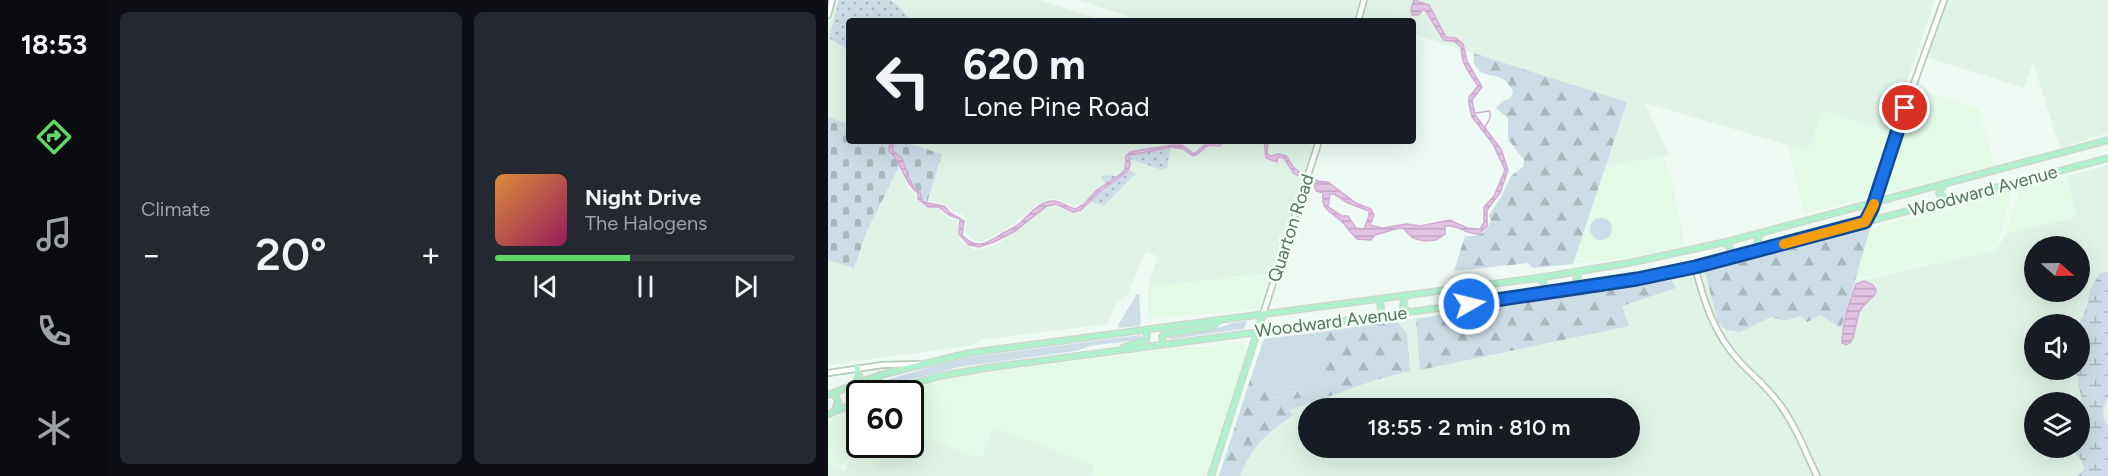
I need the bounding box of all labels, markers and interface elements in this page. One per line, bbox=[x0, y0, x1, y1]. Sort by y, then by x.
text: 18:53 bbox=[21, 28, 87, 61]
text: 620 m bbox=[963, 39, 1086, 90]
icon: left bbox=[864, 42, 942, 120]
pin bbox=[1879, 82, 1930, 133]
text: Lone Pine Road bbox=[963, 90, 1150, 123]
icon: arrive bbox=[1888, 91, 1921, 124]
icon: directions bbox=[33, 116, 75, 158]
street label: Woodward Avenue bbox=[1906, 161, 2060, 221]
street label: Quarton Road bbox=[1263, 171, 1319, 285]
text: Night Drive bbox=[585, 184, 701, 211]
text: Climate bbox=[141, 197, 210, 221]
text: The Halogens bbox=[585, 211, 707, 235]
icon: music bbox=[33, 213, 75, 255]
text: 20° bbox=[255, 227, 327, 281]
text: − bbox=[141, 235, 162, 274]
text: + bbox=[420, 235, 441, 274]
north arrow bbox=[2024, 236, 2090, 302]
map controls bbox=[2024, 236, 2090, 458]
icon: previous bbox=[529, 270, 562, 303]
icon: pause bbox=[629, 270, 662, 303]
icon: next bbox=[729, 270, 762, 303]
position arrow bbox=[1437, 272, 1501, 336]
street label: Woodward Avenue bbox=[1254, 302, 1408, 342]
icon: phone bbox=[33, 310, 75, 352]
button: sound bbox=[2024, 314, 2090, 380]
speed limit sign: 60 bbox=[846, 380, 924, 458]
button: layers bbox=[2024, 392, 2090, 458]
icon: climate bbox=[33, 407, 75, 449]
text: 18:55 · 2 min · 810 m bbox=[1368, 414, 1570, 441]

